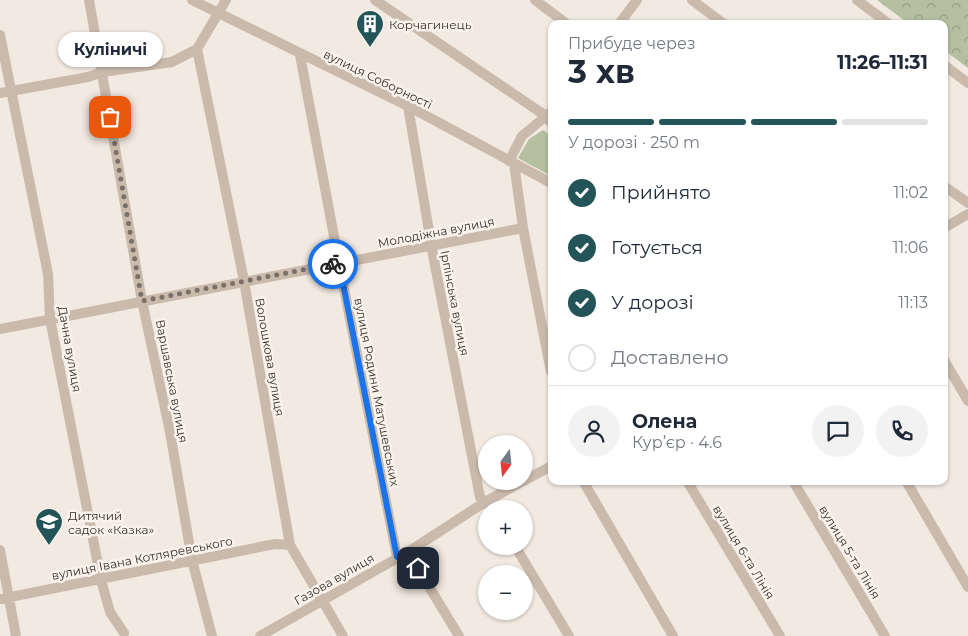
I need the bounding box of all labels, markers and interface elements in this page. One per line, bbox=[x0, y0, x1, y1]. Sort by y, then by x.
building icon: Корчагинець bbox=[355, 9, 385, 48]
place label: Корчагинець bbox=[389, 17, 472, 32]
callout: Куліничі bbox=[58, 32, 162, 67]
text: Прибуде через bbox=[568, 34, 695, 53]
text: Куліничі bbox=[74, 40, 147, 59]
street label: вулиця Соборності bbox=[321, 46, 435, 112]
text: 11:26–11:31 bbox=[837, 51, 928, 74]
text: 3 хв bbox=[568, 52, 635, 91]
pin bbox=[89, 96, 131, 138]
icon: bag bbox=[96, 103, 124, 131]
text: У дорозі · 250 m bbox=[568, 133, 700, 152]
icon: check bbox=[568, 179, 596, 207]
text: Прийнято bbox=[611, 181, 711, 204]
text: 11:02 bbox=[893, 183, 928, 202]
street label: Молодіжна вулиця bbox=[376, 213, 496, 251]
icon: check bbox=[568, 234, 596, 262]
text: Готується bbox=[611, 236, 703, 259]
text: 11:06 bbox=[893, 238, 928, 257]
courier bbox=[308, 239, 358, 289]
street label: Ірпінська вулиця bbox=[437, 249, 473, 357]
icon: bike bbox=[319, 250, 347, 278]
icon: check bbox=[568, 289, 596, 317]
text: У дорозі bbox=[611, 291, 694, 314]
text: 11:13 bbox=[898, 293, 928, 312]
street label: Волошкова вулиця bbox=[252, 297, 288, 417]
street label: вулиця Родини Матушевських bbox=[351, 297, 403, 488]
street label: Дачна вулиця bbox=[55, 305, 85, 393]
street label: Варшавська вулиця bbox=[153, 318, 191, 444]
text: Доставлено bbox=[611, 346, 729, 369]
button: person bbox=[568, 405, 620, 457]
button: chat bbox=[812, 405, 864, 457]
button: phone bbox=[876, 405, 928, 457]
text: Олена bbox=[632, 410, 697, 433]
text: Кур’єр · 4.6 bbox=[632, 433, 722, 452]
north arrow bbox=[478, 435, 532, 490]
map controls bbox=[478, 435, 533, 620]
button: + bbox=[478, 500, 533, 555]
street label: вулиця 6-та Лінія bbox=[710, 502, 778, 602]
street label: вулиця 5-та Лінія bbox=[816, 503, 884, 601]
school or university icon: Дитячий садок «Казка» bbox=[34, 507, 64, 546]
place label: Дитячий садок «Казка» bbox=[68, 508, 155, 537]
street label: вулиця Івана Котляревського bbox=[50, 533, 234, 583]
pin bbox=[397, 547, 439, 589]
street label: Газова вулиця bbox=[291, 550, 377, 608]
icon: home bbox=[404, 554, 432, 582]
button: − bbox=[478, 565, 533, 620]

